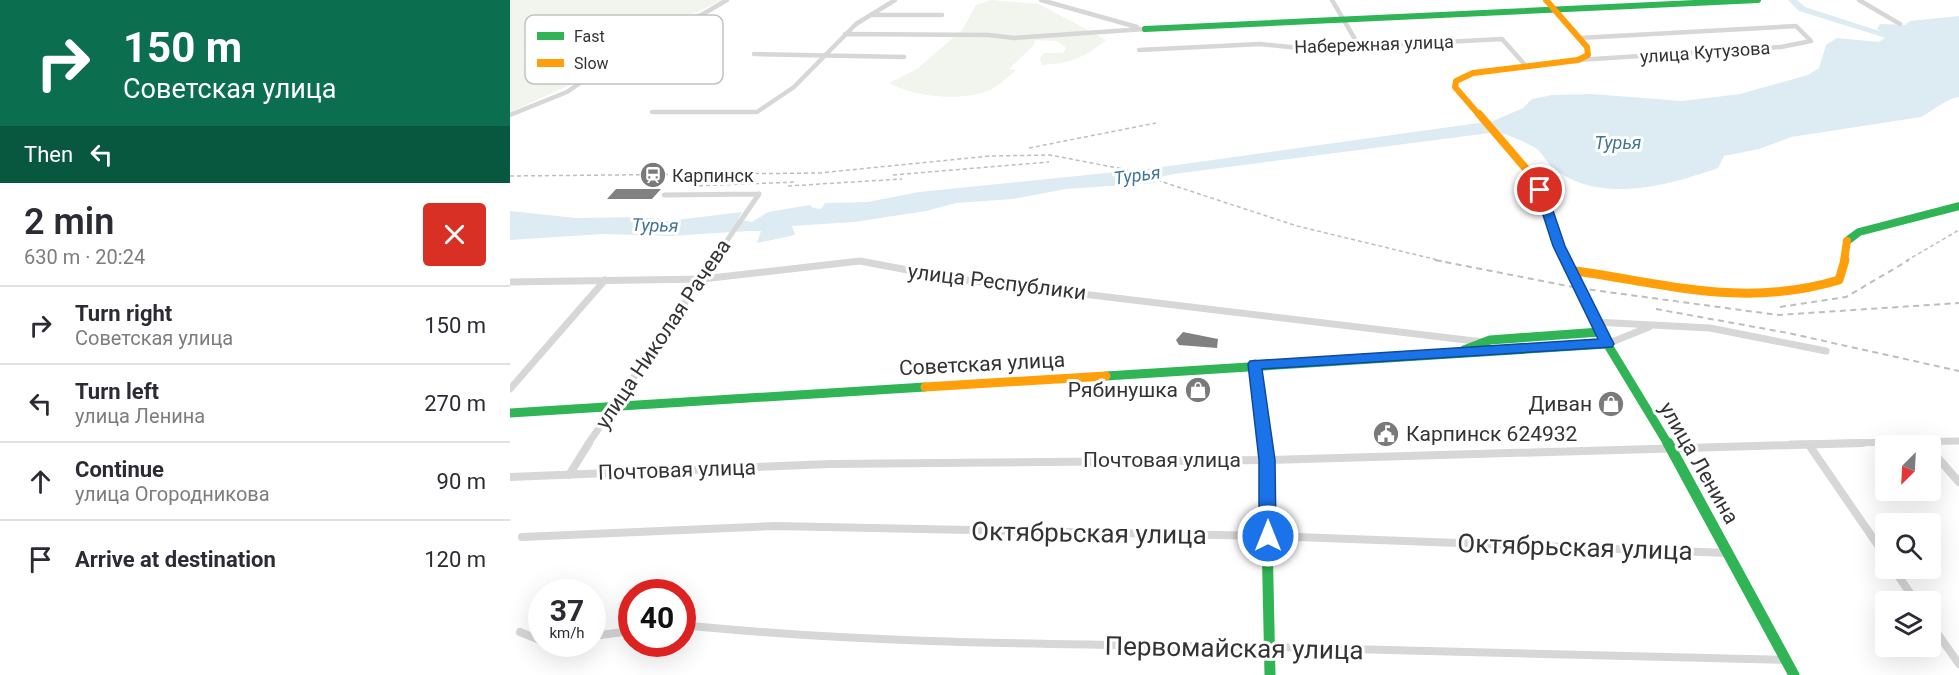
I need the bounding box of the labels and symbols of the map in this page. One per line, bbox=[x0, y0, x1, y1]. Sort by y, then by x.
legend bbox=[525, 15, 723, 84]
text: Fast bbox=[574, 27, 605, 46]
street label: Набережная улица bbox=[1294, 31, 1454, 57]
street label: улица Кутузова bbox=[1639, 37, 1771, 67]
text: Slow bbox=[574, 54, 609, 73]
water label: Турья bbox=[1595, 132, 1641, 153]
station icon: Карпинск bbox=[638, 160, 668, 190]
water label: Турья bbox=[1112, 161, 1162, 189]
pin bbox=[1514, 164, 1565, 215]
place label: Карпинск bbox=[672, 165, 754, 186]
water label: Турья bbox=[631, 214, 679, 236]
street label: улица Николая Рачева bbox=[590, 235, 736, 433]
street label: улица Республики bbox=[906, 259, 1088, 305]
street label: Советская улица bbox=[898, 348, 1066, 380]
shop icon: Рябинушка bbox=[1183, 375, 1213, 405]
place label: Рябинушка bbox=[1068, 378, 1178, 402]
shop icon: Диван bbox=[1596, 389, 1626, 419]
place label: Диван bbox=[1529, 392, 1592, 416]
street label: улица Ленина bbox=[1654, 398, 1744, 528]
public building icon: Карпинск 624932 bbox=[1371, 419, 1401, 449]
place label: Карпинск 624932 bbox=[1406, 422, 1578, 446]
north arrow bbox=[1875, 435, 1941, 501]
street label: Почтовая улица bbox=[1083, 448, 1241, 472]
street label: Почтовая улица bbox=[598, 455, 756, 485]
position arrow bbox=[1236, 504, 1300, 568]
street label: Октябрьская улица bbox=[971, 516, 1207, 550]
street label: Октябрьская улица bbox=[1457, 528, 1693, 566]
speed limit sign: 40 bbox=[618, 579, 696, 657]
street label: Первомайская улица bbox=[1104, 631, 1364, 665]

